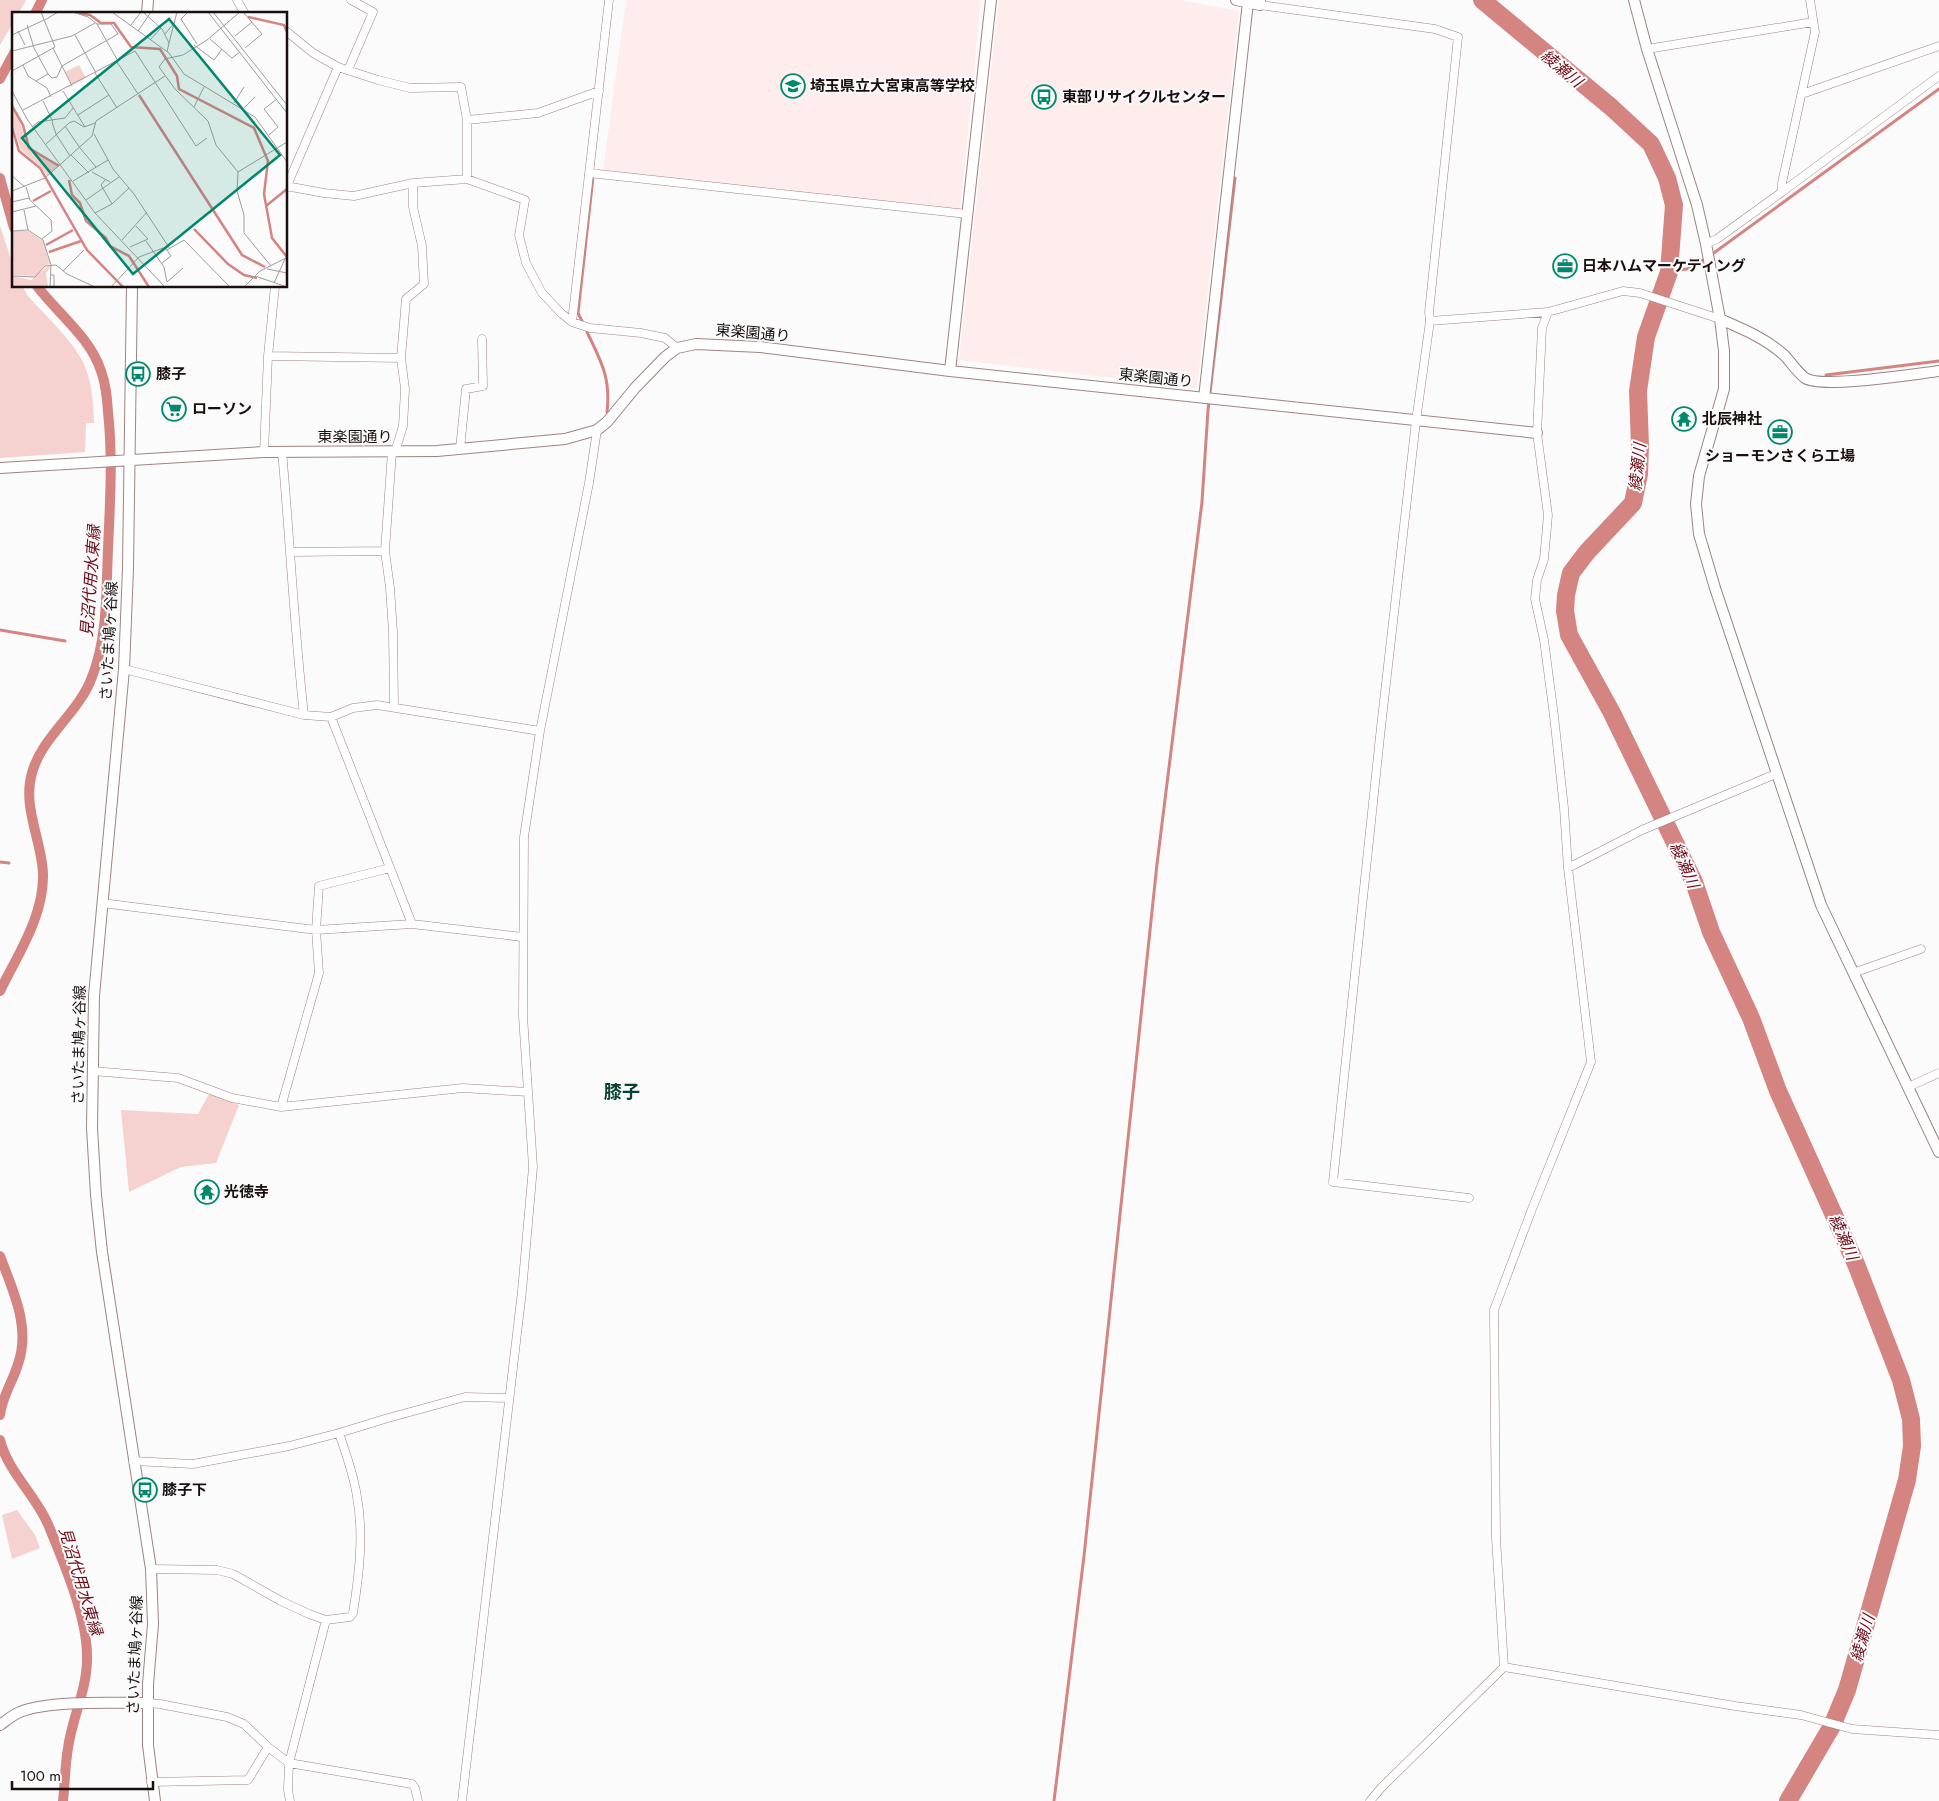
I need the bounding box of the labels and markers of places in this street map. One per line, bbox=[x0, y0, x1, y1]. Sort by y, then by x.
school or university icon: 埼玉県立大宮東高等学校 bbox=[780, 73, 806, 99]
place label: 埼玉県立大宮東高等学校 bbox=[810, 75, 975, 97]
bus stop icon: 東部リサイクルセンター bbox=[1031, 84, 1057, 110]
place label: 東部リサイクルセンター bbox=[1062, 86, 1226, 108]
office icon: 日本ハムマーケティング bbox=[1552, 253, 1578, 279]
place label: 日本ハムマーケティング bbox=[1582, 255, 1746, 277]
bus stop icon: 膝子 bbox=[125, 361, 151, 387]
place label: 膝子 bbox=[156, 363, 186, 385]
supermarket icon: ローソン bbox=[161, 396, 187, 422]
place label: ローソン bbox=[192, 398, 252, 420]
temple icon: 北辰神社 bbox=[1671, 406, 1697, 432]
place label: 北辰神社 bbox=[1702, 408, 1762, 430]
office icon: ショーモンさくら工場 bbox=[1767, 419, 1793, 445]
place label: ショーモンさくら工場 bbox=[1705, 445, 1855, 467]
temple icon: 光徳寺 bbox=[194, 1179, 220, 1205]
place label: 光徳寺 bbox=[224, 1181, 269, 1203]
bus stop icon: 膝子下 bbox=[132, 1477, 158, 1503]
place label: 膝子下 bbox=[162, 1479, 207, 1501]

